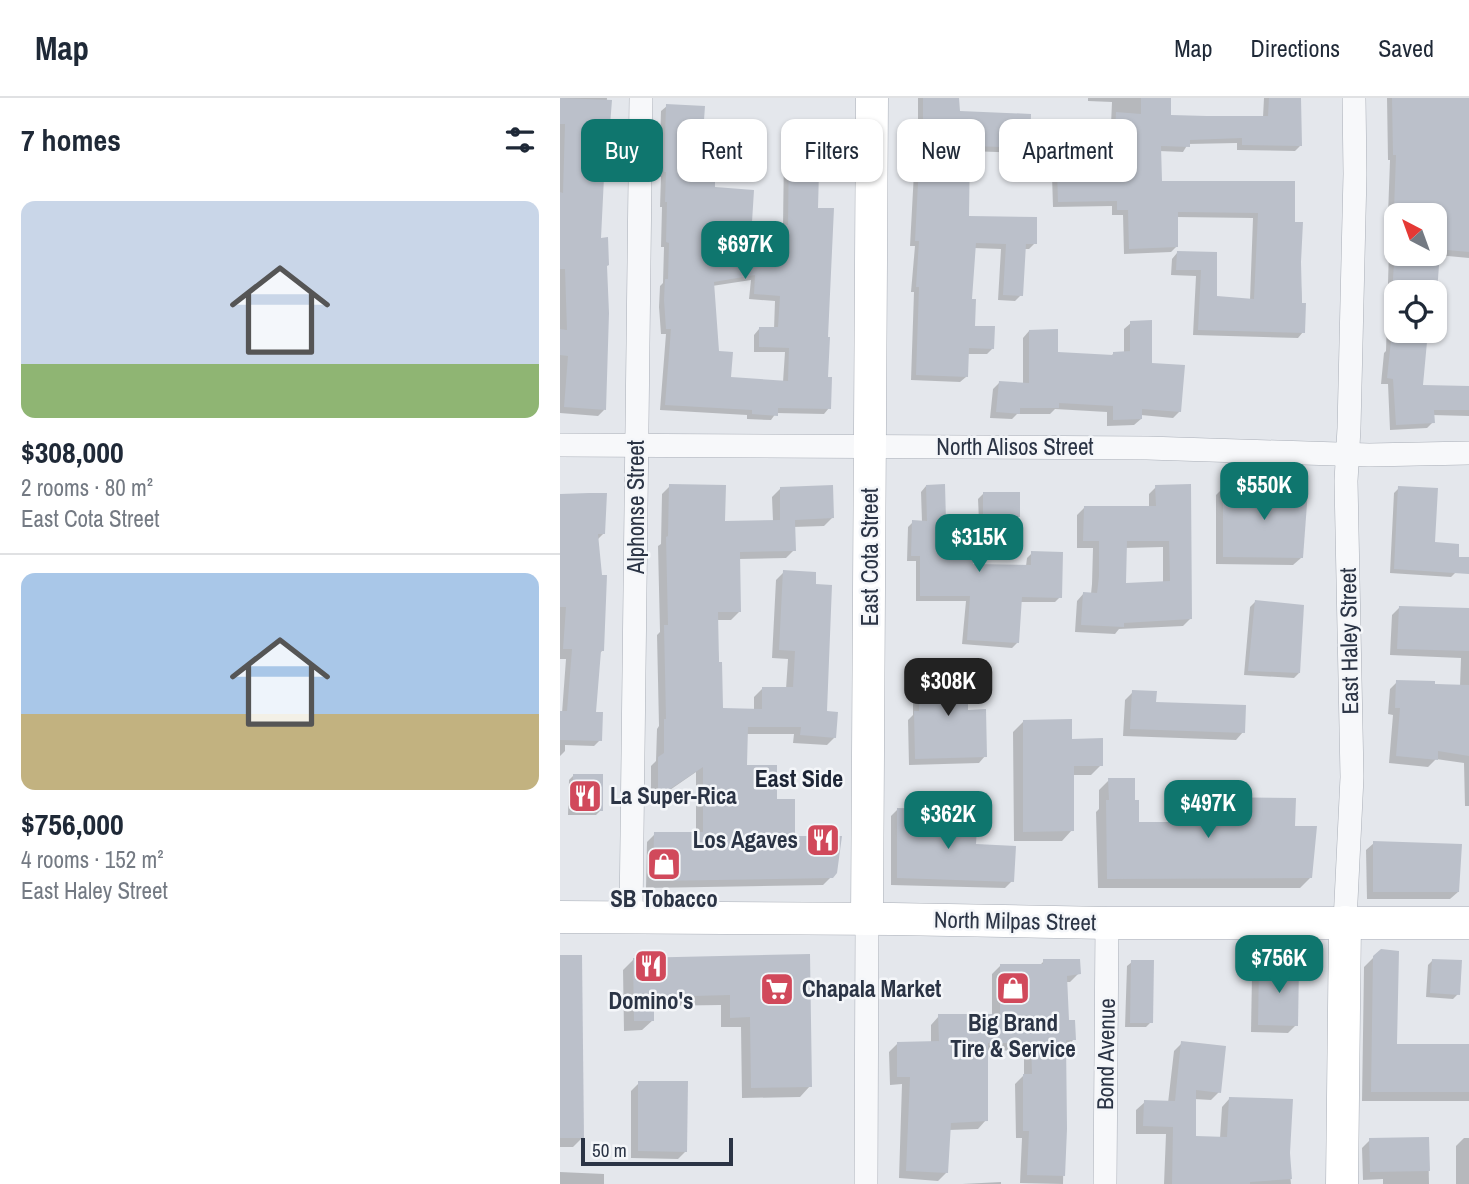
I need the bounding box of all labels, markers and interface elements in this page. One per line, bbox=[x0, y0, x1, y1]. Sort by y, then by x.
text: Map bbox=[35, 26, 89, 70]
text: Map bbox=[1174, 32, 1212, 64]
text: Directions bbox=[1250, 32, 1340, 64]
text: Saved bbox=[1378, 32, 1434, 64]
chip: Buy bbox=[581, 119, 663, 182]
chip: Rent bbox=[677, 119, 767, 182]
chip: Filters bbox=[781, 119, 883, 182]
chip: New bbox=[897, 119, 985, 182]
chip: Apartment bbox=[999, 119, 1137, 182]
text: 7 homes bbox=[21, 120, 121, 160]
icon: filters bbox=[501, 121, 539, 159]
north arrow bbox=[1384, 203, 1447, 266]
map controls bbox=[1384, 203, 1447, 343]
pin: $697K bbox=[696, 222, 794, 281]
text: $697K bbox=[717, 228, 773, 259]
icon: home bbox=[217, 247, 343, 373]
button: locate bbox=[1384, 280, 1447, 343]
street label: North Alisos Street bbox=[936, 431, 1094, 462]
text: $308,000 bbox=[21, 432, 124, 472]
street label: Alphonse Street bbox=[620, 440, 651, 575]
pin: $550K bbox=[1215, 462, 1313, 522]
text: $550K bbox=[1236, 469, 1292, 500]
text: 2 rooms · 80 m² bbox=[21, 472, 153, 503]
street label: East Cota Street bbox=[854, 488, 885, 626]
text: East Cota Street bbox=[21, 503, 159, 534]
pin: $315K bbox=[930, 514, 1028, 574]
text: $315K bbox=[951, 521, 1007, 552]
street label: East Haley Street bbox=[1332, 567, 1365, 715]
icon: home bbox=[217, 619, 343, 745]
pin: $308K bbox=[899, 658, 997, 718]
text: $308K bbox=[920, 665, 976, 696]
district label: East Side bbox=[755, 762, 843, 794]
restaurant icon: La Super-Rica bbox=[566, 777, 604, 815]
place label: La Super-Rica bbox=[610, 780, 737, 811]
pin: $497K bbox=[1159, 780, 1257, 840]
text: $497K bbox=[1180, 787, 1236, 818]
pin: $362K bbox=[899, 792, 997, 851]
text: $362K bbox=[920, 798, 976, 829]
text: $756,000 bbox=[21, 804, 124, 844]
restaurant icon: Los Agaves bbox=[804, 821, 842, 859]
place label: Los Agaves bbox=[693, 824, 798, 855]
text: 4 rooms · 152 m² bbox=[21, 844, 164, 875]
shop icon: SB Tobacco bbox=[645, 845, 683, 883]
text: East Haley Street bbox=[21, 875, 168, 906]
place label: SB Tobacco bbox=[610, 883, 718, 914]
street label: North Milpas Street bbox=[934, 904, 1097, 937]
pin: $756K bbox=[1230, 936, 1328, 995]
text: $756K bbox=[1251, 942, 1307, 973]
restaurant icon: Domino's bbox=[632, 947, 670, 985]
shop icon: Big Brand Tire & Service bbox=[994, 969, 1032, 1007]
supermarket icon: Chapala Market bbox=[758, 970, 796, 1008]
place label: Chapala Market bbox=[802, 973, 941, 1004]
place label: Domino's bbox=[608, 985, 694, 1016]
street label: Bond Avenue bbox=[1089, 998, 1122, 1110]
place label: Big Brand Tire & Service bbox=[950, 1007, 1076, 1064]
scale bar bbox=[581, 1135, 733, 1167]
text: 50 m bbox=[592, 1137, 627, 1163]

